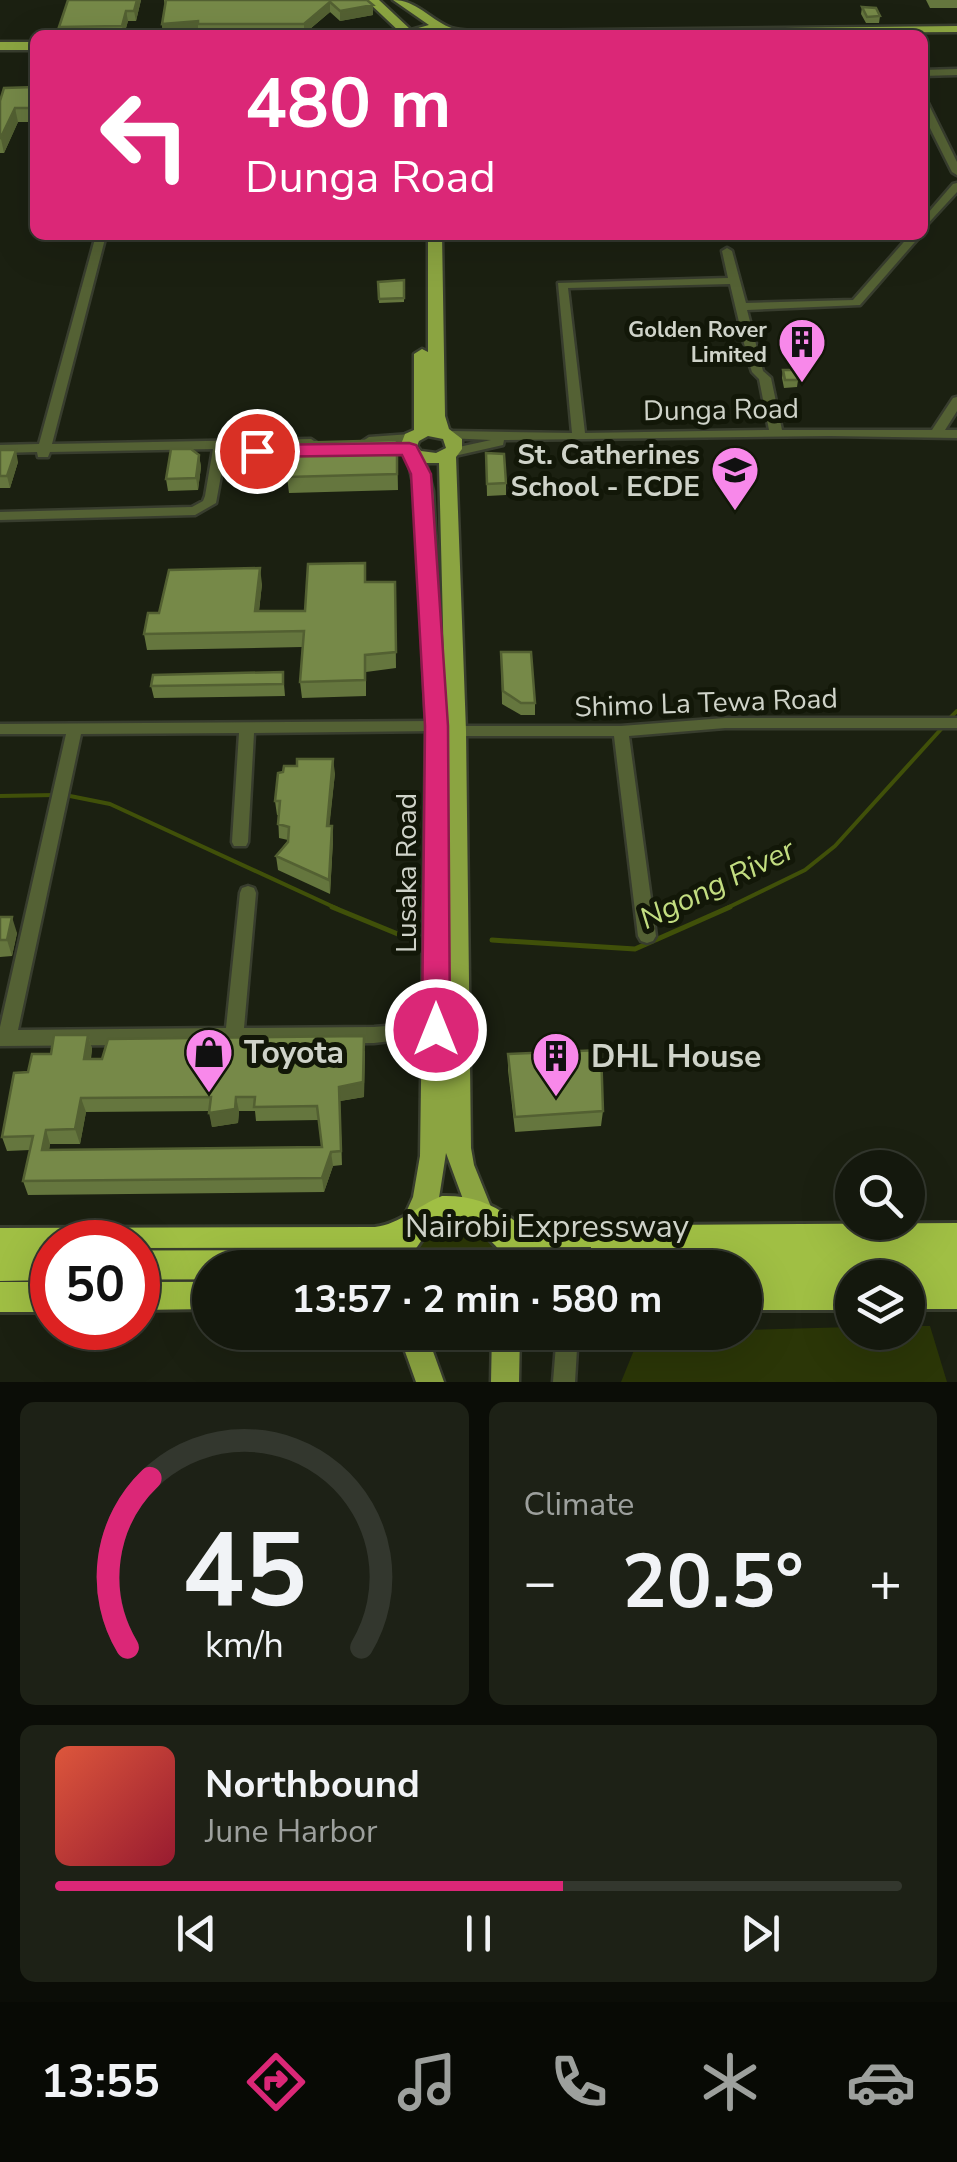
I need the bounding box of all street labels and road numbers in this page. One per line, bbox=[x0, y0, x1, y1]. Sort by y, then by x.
street label: Dunga Road bbox=[643, 390, 799, 430]
street label: Shimo La Tewa Road bbox=[574, 679, 838, 727]
street label: Lusaka Road bbox=[388, 793, 426, 953]
street label: Nairobi Expressway bbox=[405, 1205, 690, 1248]

